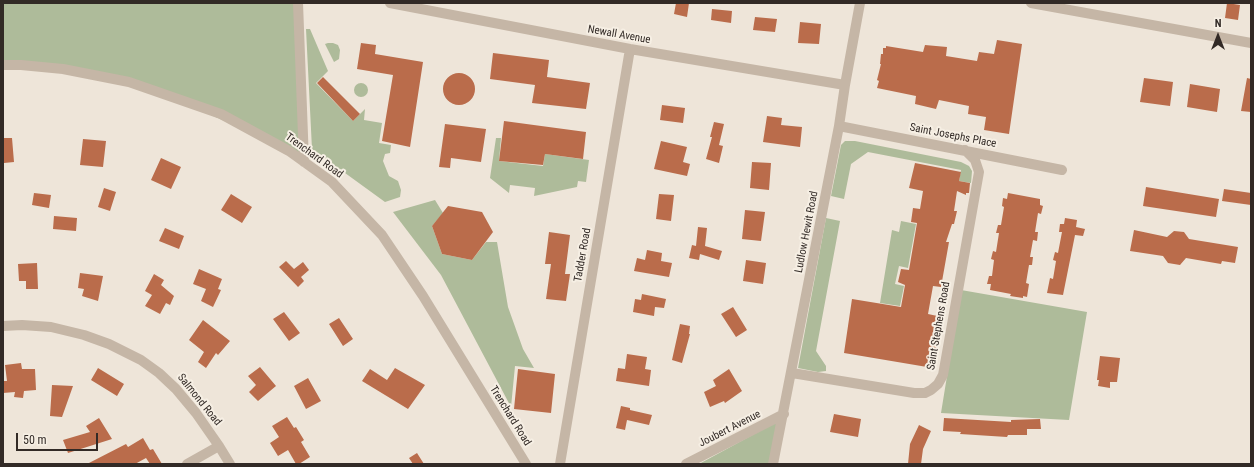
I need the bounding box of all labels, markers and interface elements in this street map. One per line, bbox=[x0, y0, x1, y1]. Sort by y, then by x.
north arrow bbox=[1198, 16, 1238, 56]
text: N bbox=[1215, 17, 1221, 30]
street label: Newall Avenue bbox=[587, 23, 651, 47]
street label: Saint Josephs Place bbox=[909, 121, 997, 151]
street label: Trenchard Road bbox=[283, 131, 345, 181]
street label: Ludlow Hewit Road bbox=[793, 190, 821, 274]
street label: Tadder Road bbox=[572, 227, 594, 283]
street label: Saint Stephens Road bbox=[925, 281, 953, 371]
street label: Salmond Road bbox=[174, 371, 224, 429]
street label: Trenchard Road bbox=[486, 384, 534, 448]
street label: Joubert Avenue bbox=[697, 408, 763, 450]
scale bar bbox=[18, 425, 100, 451]
text: 50 m bbox=[23, 433, 47, 447]

